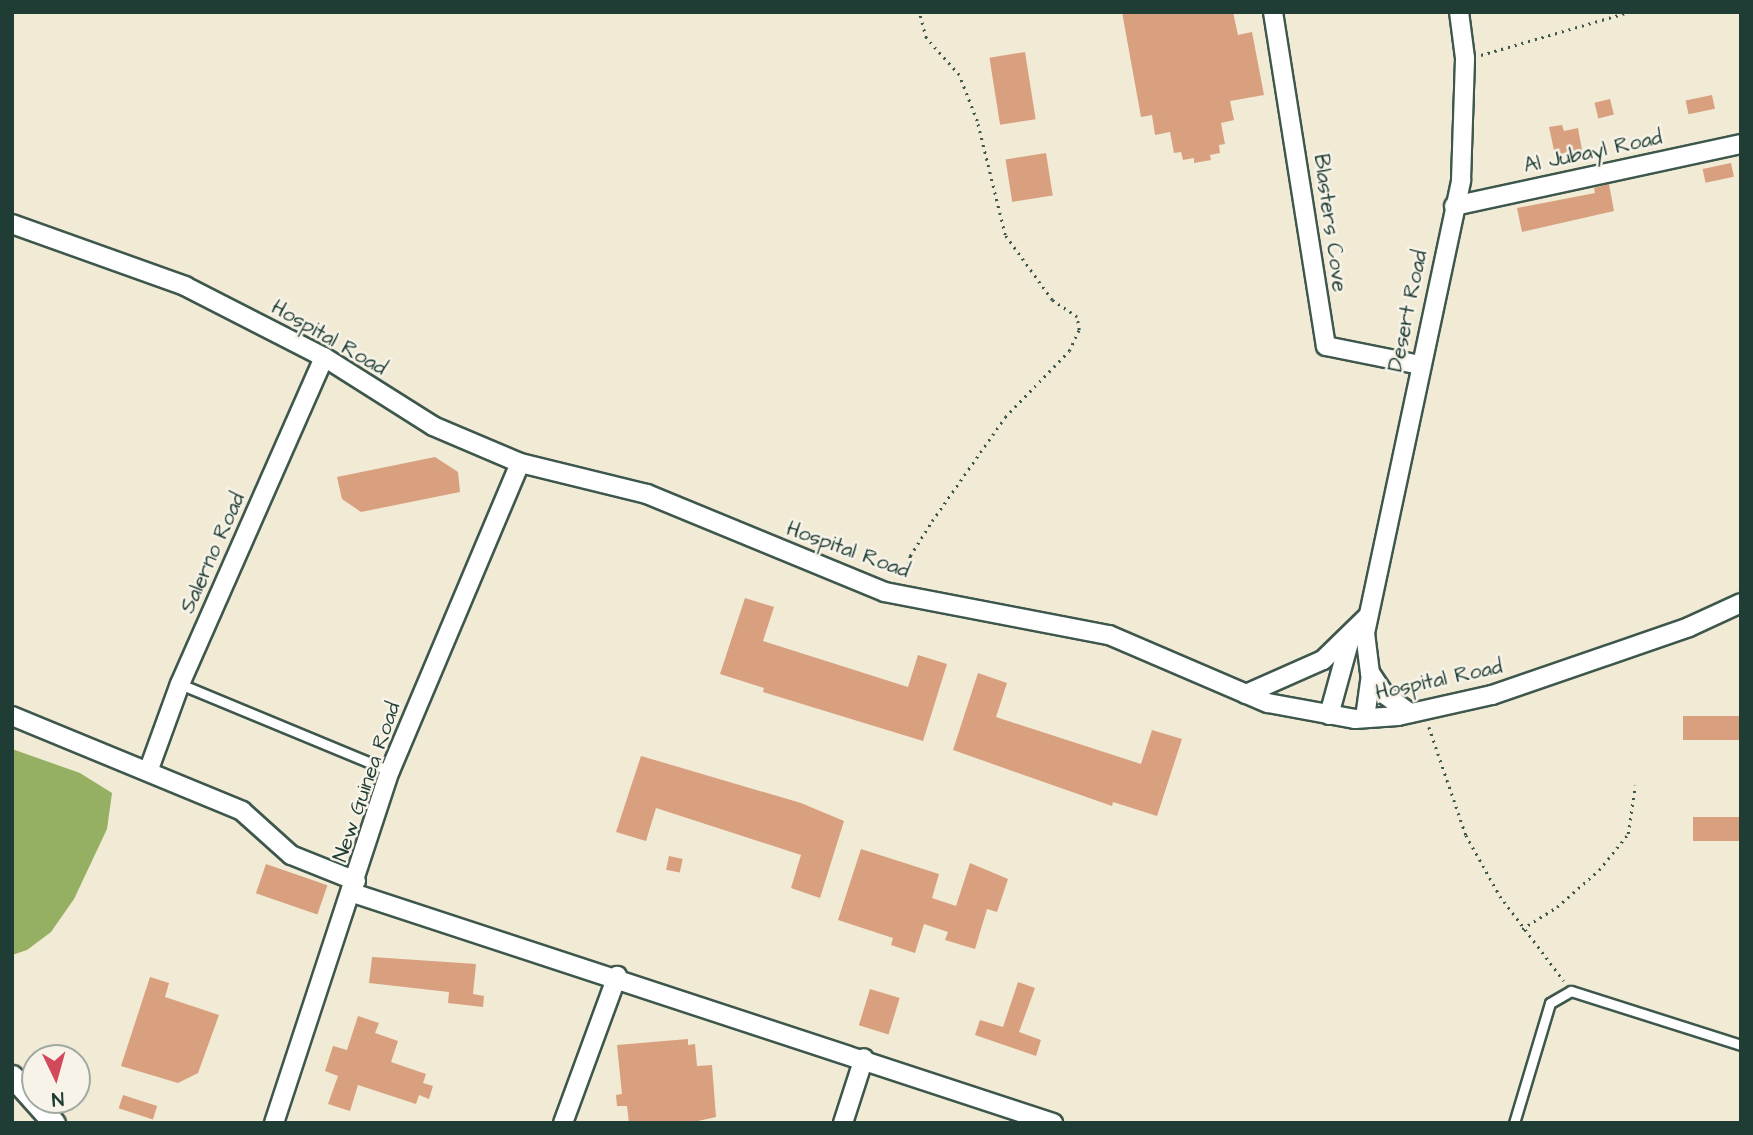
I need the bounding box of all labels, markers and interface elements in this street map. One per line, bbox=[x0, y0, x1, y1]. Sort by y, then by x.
street label: Al Jubayl Road bbox=[1521, 125, 1665, 179]
street label: Blasters Cove bbox=[1308, 153, 1352, 293]
street label: Desert Road bbox=[1383, 248, 1433, 374]
street label: Hospital Road bbox=[267, 295, 391, 381]
street label: Salerno Road bbox=[175, 489, 251, 617]
street label: Hospital Road bbox=[783, 516, 913, 584]
street label: Hospital Road bbox=[1373, 654, 1505, 706]
street label: New Guinea Road bbox=[328, 699, 406, 865]
north arrow bbox=[21, 1044, 91, 1114]
text: N bbox=[51, 1084, 65, 1112]

